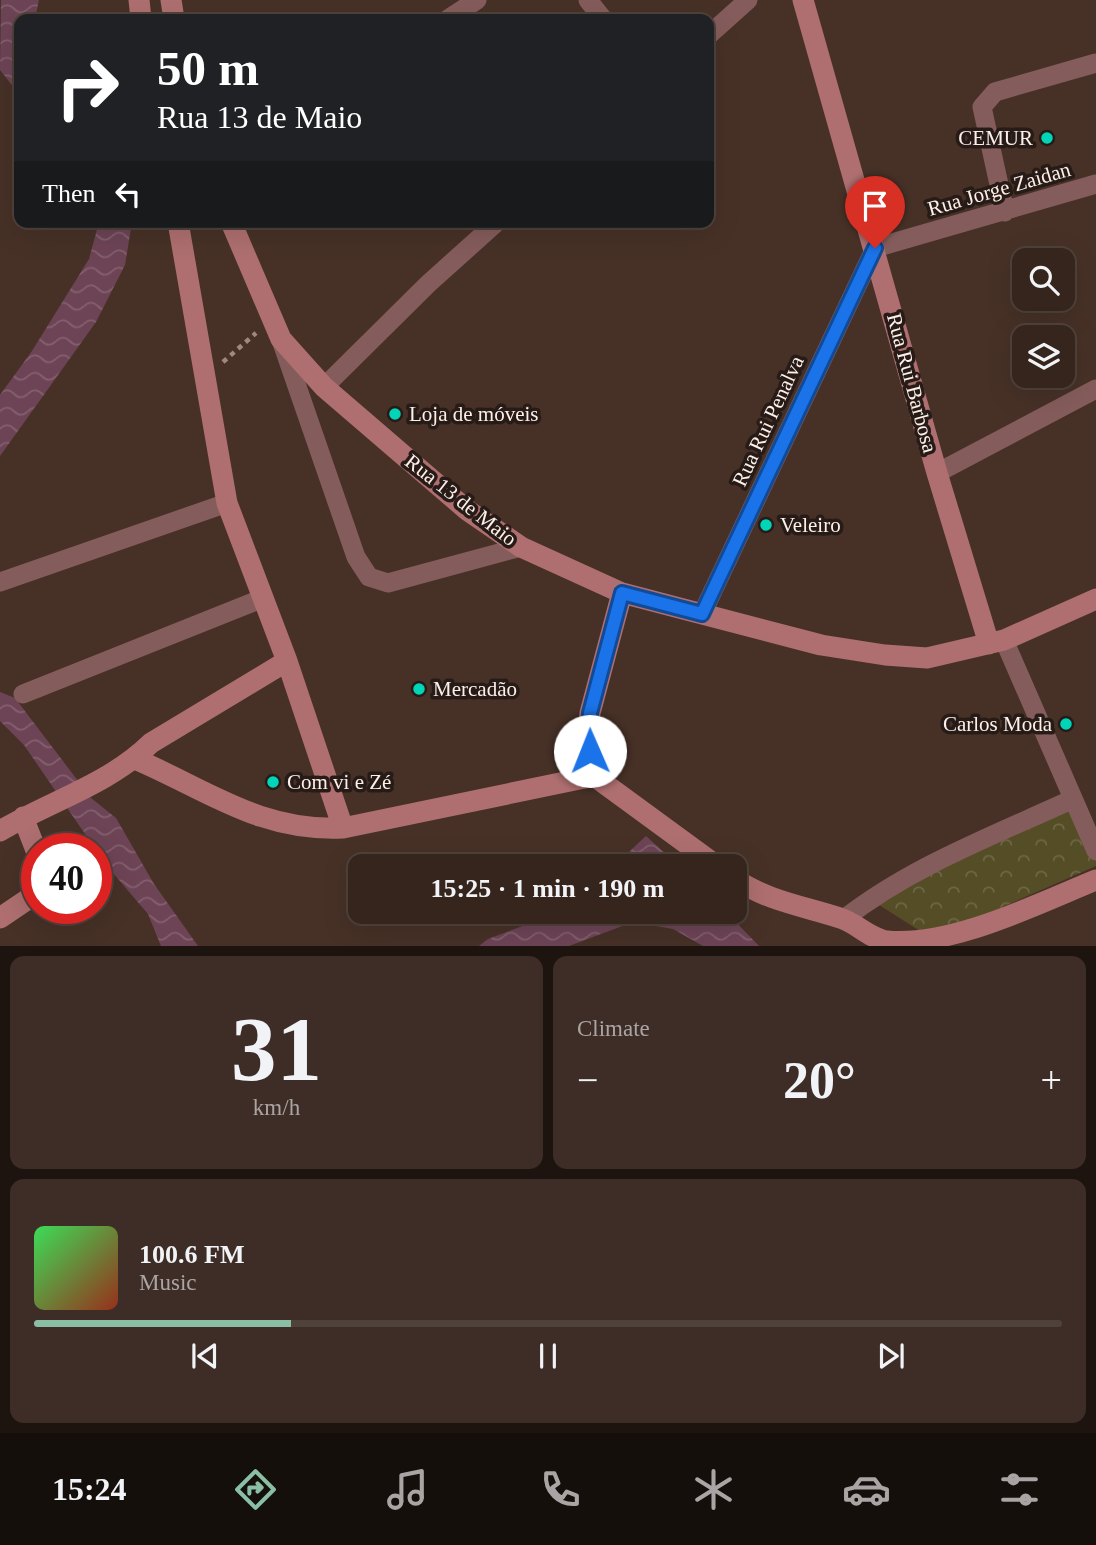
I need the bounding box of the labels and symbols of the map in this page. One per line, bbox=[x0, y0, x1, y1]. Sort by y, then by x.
place label: CEMUR bbox=[958, 126, 1033, 150]
marker: CEMUR bbox=[1039, 130, 1055, 146]
street label: Rua Jorge Zaidan bbox=[925, 157, 1074, 221]
pin bbox=[845, 176, 905, 248]
street label: Rua Rui Barbosa bbox=[882, 311, 942, 456]
street label: Rua Rui Penalva bbox=[727, 351, 809, 490]
place label: Loja de móveis bbox=[409, 402, 538, 426]
marker: Loja de móveis bbox=[387, 406, 403, 422]
street label: Rua 13 de Maio bbox=[401, 449, 521, 551]
place label: Veleiro bbox=[780, 513, 841, 537]
marker: Veleiro bbox=[758, 517, 774, 533]
place label: Mercadão bbox=[433, 677, 517, 701]
marker: Mercadão bbox=[411, 681, 427, 697]
place label: Carlos Moda bbox=[943, 712, 1053, 736]
position arrow bbox=[553, 714, 627, 788]
marker: Carlos Moda bbox=[1058, 716, 1074, 732]
place label: Com vi e Zé bbox=[287, 770, 391, 794]
marker: Com vi e Zé bbox=[265, 774, 281, 790]
speed limit sign: 40 bbox=[21, 833, 112, 924]

